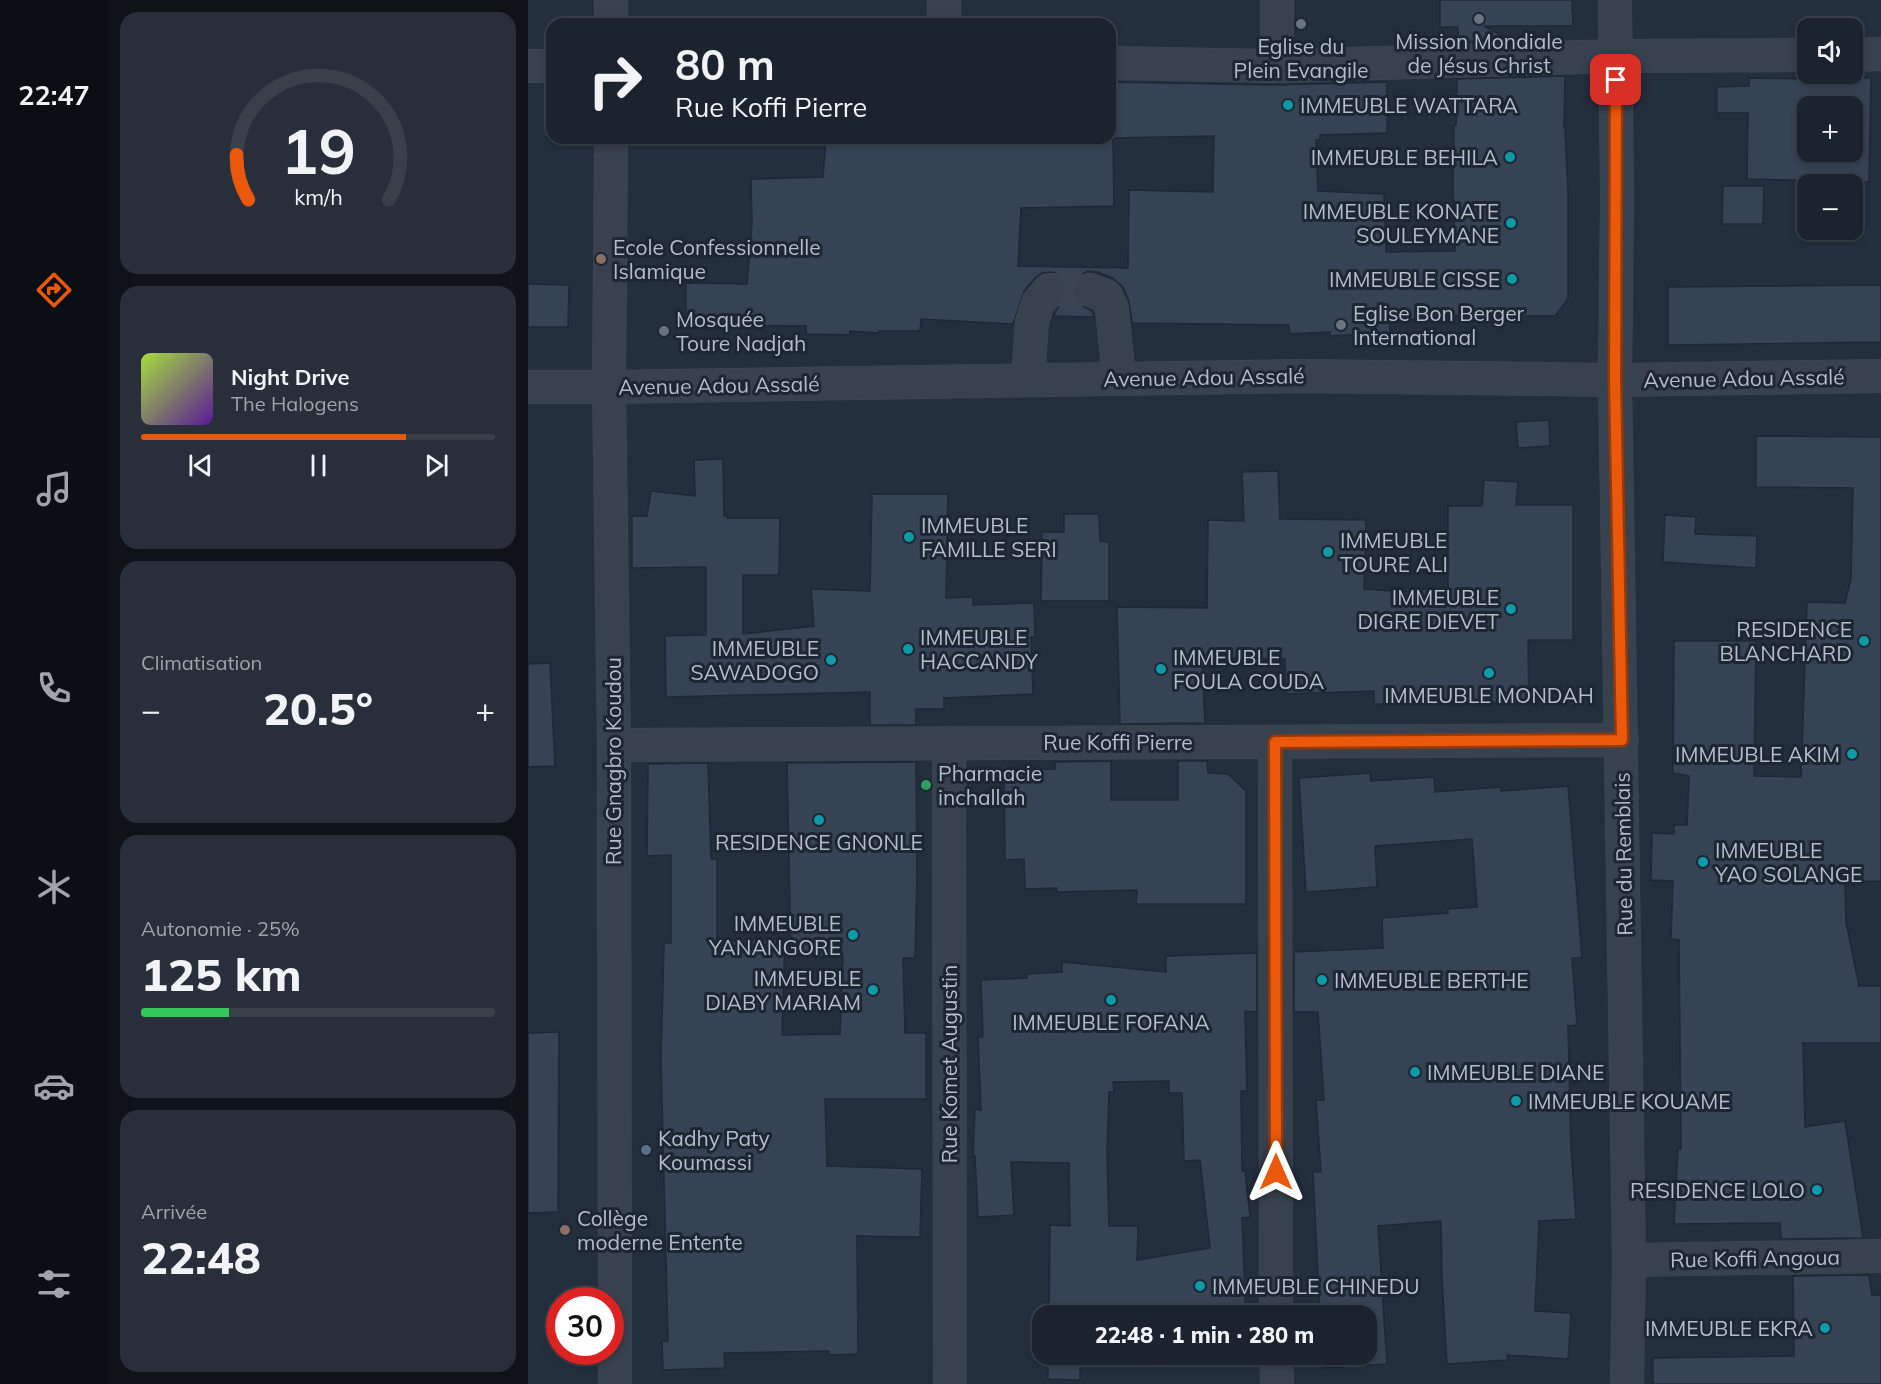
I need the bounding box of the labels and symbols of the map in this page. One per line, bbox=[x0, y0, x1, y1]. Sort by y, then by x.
marker: Mission Mondiale de Jésus Christ bbox=[1472, 12, 1486, 26]
marker: Eglise du Plein Evangile bbox=[1294, 17, 1308, 31]
place label: Mission Mondiale de Jésus Christ bbox=[1395, 28, 1563, 78]
place label: Eglise du Plein Evangile bbox=[1234, 33, 1368, 83]
pin bbox=[1590, 54, 1641, 105]
place label: IMMEUBLE WATTARA bbox=[1300, 92, 1518, 118]
marker: IMMEUBLE WATTARA bbox=[1281, 98, 1295, 112]
place label: IMMEUBLE BEHILA bbox=[1311, 144, 1499, 170]
marker: IMMEUBLE BEHILA bbox=[1503, 150, 1517, 164]
place label: IMMEUBLE KONATE SOULEYMANE bbox=[1303, 198, 1499, 248]
marker: IMMEUBLE KONATE SOULEYMANE bbox=[1504, 216, 1518, 230]
place label: Ecole Confessionnelle Islamique bbox=[613, 234, 821, 284]
marker: Ecole Confessionnelle Islamique bbox=[594, 252, 608, 266]
place label: IMMEUBLE CISSE bbox=[1329, 266, 1500, 292]
marker: IMMEUBLE CISSE bbox=[1505, 272, 1519, 286]
place label: Eglise Bon Berger International bbox=[1353, 300, 1525, 350]
place label: Mosquée Toure Nadjah bbox=[676, 306, 806, 356]
marker: Eglise Bon Berger International bbox=[1334, 318, 1348, 332]
marker: Mosquée Toure Nadjah bbox=[657, 324, 671, 338]
street label: Avenue Adou Assalé bbox=[1103, 362, 1305, 392]
street label: Avenue Adou Assalé bbox=[1643, 363, 1845, 393]
street label: Avenue Adou Assalé bbox=[618, 370, 820, 400]
place label: IMMEUBLE FAMILLE SERI bbox=[921, 512, 1057, 562]
place label: IMMEUBLE TOURE ALI bbox=[1340, 527, 1448, 577]
marker: IMMEUBLE FAMILLE SERI bbox=[902, 530, 916, 544]
marker: IMMEUBLE TOURE ALI bbox=[1321, 545, 1335, 559]
place label: IMMEUBLE DIGRE DIEVET bbox=[1357, 584, 1499, 634]
marker: IMMEUBLE DIGRE DIEVET bbox=[1504, 602, 1518, 616]
place label: RESIDENCE BLANCHARD bbox=[1719, 616, 1852, 666]
place label: IMMEUBLE HACCANDY bbox=[920, 624, 1038, 674]
marker: RESIDENCE BLANCHARD bbox=[1857, 634, 1871, 648]
place label: IMMEUBLE SAWADOGO bbox=[691, 635, 819, 685]
marker: IMMEUBLE HACCANDY bbox=[901, 642, 915, 656]
place label: IMMEUBLE FOULA COUDA bbox=[1173, 644, 1325, 694]
marker: IMMEUBLE SAWADOGO bbox=[824, 653, 838, 667]
street label: Rue Gnagbro Koudou bbox=[600, 657, 626, 865]
marker: IMMEUBLE FOULA COUDA bbox=[1154, 662, 1168, 676]
marker: IMMEUBLE MONDAH bbox=[1482, 666, 1496, 680]
place label: IMMEUBLE MONDAH bbox=[1384, 682, 1594, 708]
street label: Rue Koffi Pierre bbox=[1043, 729, 1193, 755]
place label: IMMEUBLE AKIM bbox=[1675, 741, 1840, 767]
marker: IMMEUBLE AKIM bbox=[1845, 747, 1859, 761]
place label: Pharmacie inchallah bbox=[938, 760, 1042, 810]
street label: Rue du Remblais bbox=[1609, 772, 1637, 936]
marker: Pharmacie inchallah bbox=[919, 778, 933, 792]
marker: RESIDENCE GNONLE bbox=[812, 813, 826, 827]
place label: RESIDENCE GNONLE bbox=[715, 829, 923, 855]
place label: IMMEUBLE YAO SOLANGE bbox=[1714, 837, 1862, 887]
marker: IMMEUBLE YAO SOLANGE bbox=[1696, 855, 1710, 869]
place label: IMMEUBLE YANANGORE bbox=[708, 910, 841, 960]
marker: IMMEUBLE YANANGORE bbox=[846, 928, 860, 942]
place label: IMMEUBLE DIABY MARIAM bbox=[705, 965, 861, 1015]
street label: Rue Komet Augustin bbox=[936, 965, 962, 1163]
place label: IMMEUBLE BERTHE bbox=[1334, 967, 1529, 993]
marker: IMMEUBLE BERTHE bbox=[1315, 973, 1329, 987]
marker: IMMEUBLE DIABY MARIAM bbox=[866, 983, 880, 997]
marker: IMMEUBLE FOFANA bbox=[1104, 993, 1118, 1007]
place label: IMMEUBLE FOFANA bbox=[1012, 1009, 1210, 1035]
place label: IMMEUBLE DIANE bbox=[1427, 1059, 1604, 1085]
marker: IMMEUBLE DIANE bbox=[1408, 1065, 1422, 1079]
place label: IMMEUBLE KOUAME bbox=[1528, 1088, 1731, 1114]
marker: IMMEUBLE KOUAME bbox=[1509, 1094, 1523, 1108]
place label: Kadhy Paty Koumassi bbox=[658, 1125, 770, 1175]
position arrow bbox=[1244, 1140, 1308, 1204]
marker: Kadhy Paty Koumassi bbox=[639, 1143, 653, 1157]
place label: RESIDENCE LOLO bbox=[1630, 1177, 1805, 1203]
marker: RESIDENCE LOLO bbox=[1810, 1183, 1824, 1197]
place label: Collège moderne Entente bbox=[577, 1205, 743, 1255]
marker: Collège moderne Entente bbox=[558, 1223, 572, 1237]
street label: Rue Koffi Angoua bbox=[1670, 1244, 1840, 1272]
place label: IMMEUBLE CHINEDU bbox=[1212, 1273, 1420, 1299]
marker: IMMEUBLE CHINEDU bbox=[1193, 1279, 1207, 1293]
speed limit sign: 30 bbox=[546, 1287, 624, 1365]
place label: IMMEUBLE EKRA bbox=[1645, 1315, 1814, 1341]
marker: IMMEUBLE EKRA bbox=[1818, 1321, 1832, 1335]

